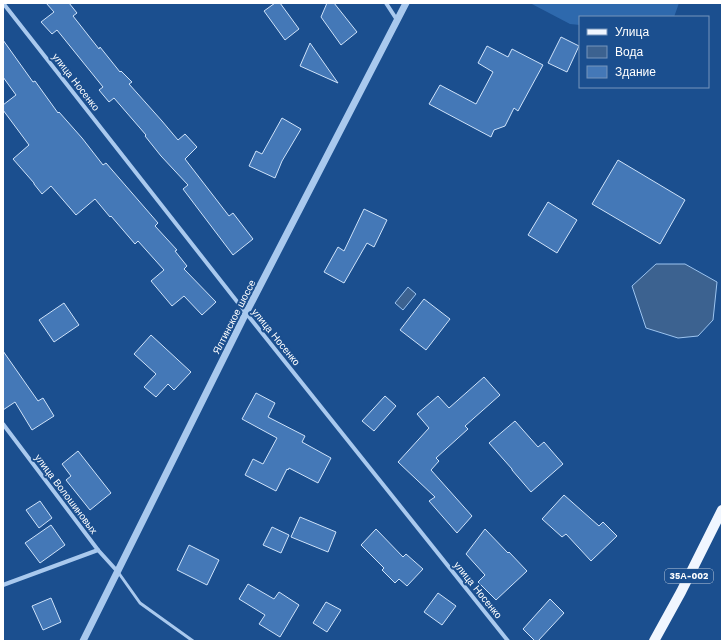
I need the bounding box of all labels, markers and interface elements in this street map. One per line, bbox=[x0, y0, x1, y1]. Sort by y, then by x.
legend bbox=[579, 16, 709, 88]
text: Улица bbox=[615, 25, 649, 39]
text: Вода bbox=[615, 45, 643, 59]
street label: улица Носенко bbox=[50, 51, 102, 113]
text: Здание bbox=[615, 65, 656, 79]
street label: Ялтинское шоссе bbox=[211, 278, 258, 356]
street label: улица Носенко bbox=[250, 306, 303, 368]
street label: улица Волошиновых bbox=[33, 452, 99, 536]
street label: улица Носенко bbox=[452, 559, 505, 621]
road number: 35А-002 bbox=[665, 569, 713, 583]

